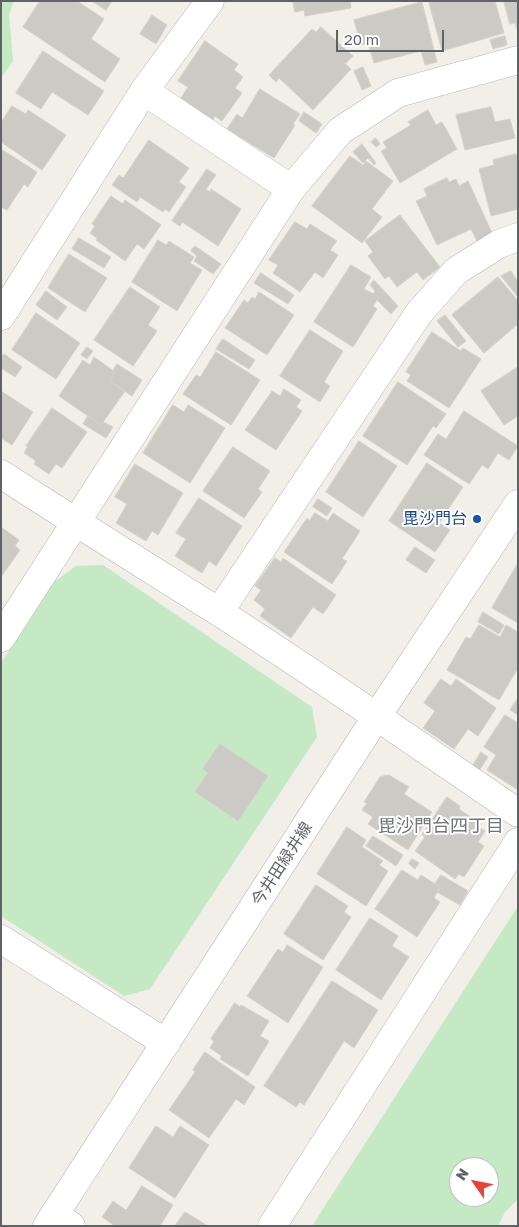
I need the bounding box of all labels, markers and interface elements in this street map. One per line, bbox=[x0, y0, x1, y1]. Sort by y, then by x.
scale bar bbox=[339, 20, 446, 52]
text: 20 m bbox=[344, 30, 379, 48]
place label: 毘沙門台 bbox=[403, 509, 467, 529]
marker: 毘沙門台 bbox=[471, 513, 483, 525]
district label: 毘沙門台四丁目 bbox=[378, 815, 504, 837]
street label: 今井田緑井線 bbox=[248, 819, 316, 909]
north arrow bbox=[449, 1157, 499, 1207]
text: N bbox=[452, 1165, 472, 1183]

